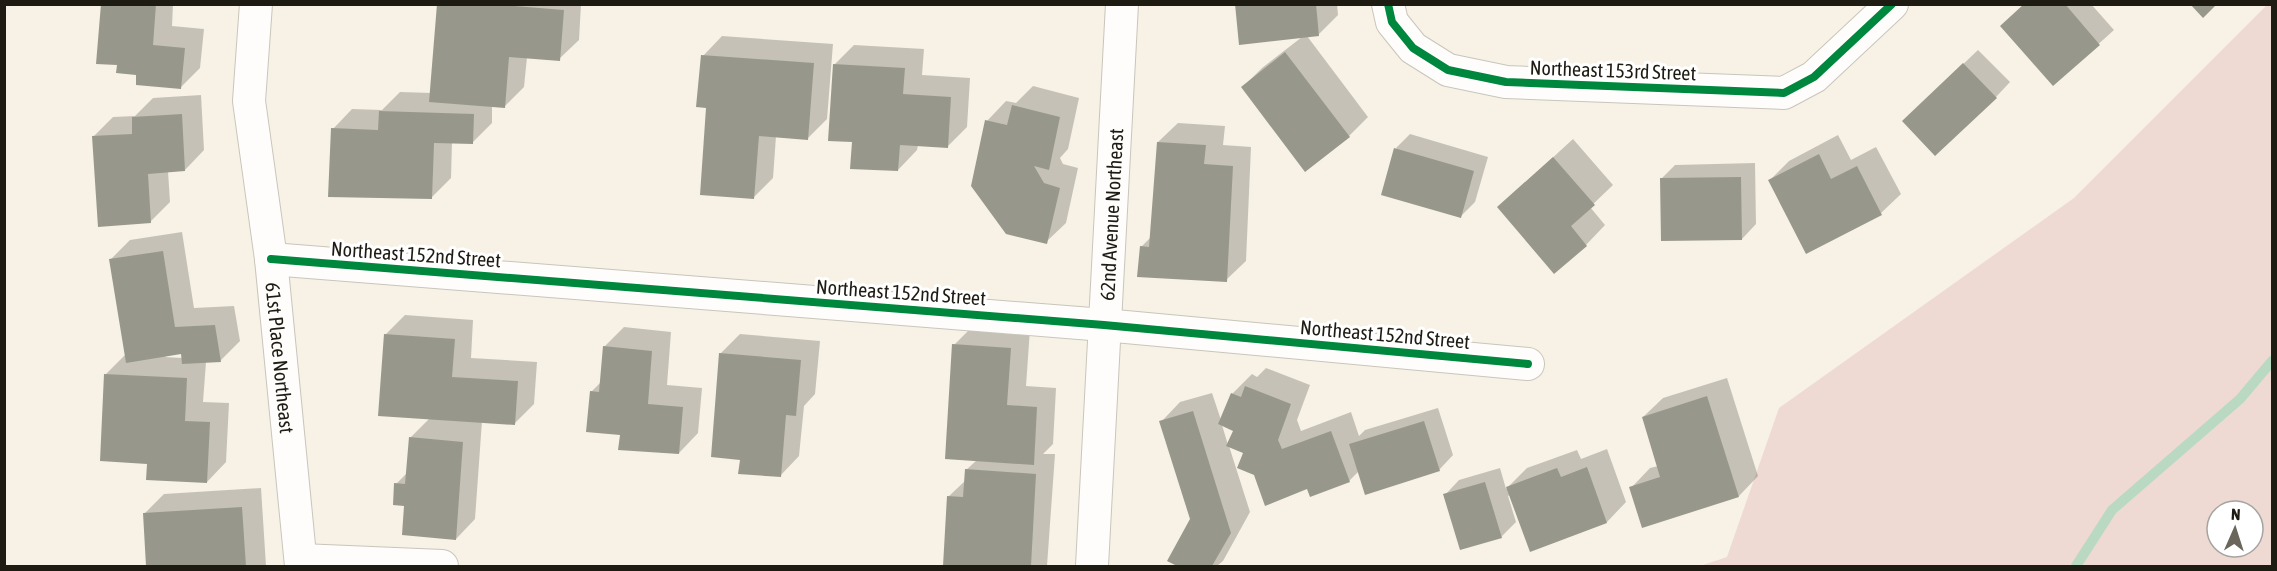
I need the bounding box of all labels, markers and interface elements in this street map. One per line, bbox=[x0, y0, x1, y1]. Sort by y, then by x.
street label: Northeast 153rd Street bbox=[1529, 56, 1697, 84]
street label: 62nd Avenue Northeast bbox=[1095, 128, 1127, 301]
street label: Northeast 152nd Street bbox=[330, 237, 502, 271]
street label: Northeast 152nd Street bbox=[815, 275, 987, 309]
street label: 61st Place Northeast bbox=[262, 281, 299, 435]
street label: Northeast 152nd Street bbox=[1299, 315, 1471, 353]
north arrow bbox=[2205, 499, 2265, 559]
text: N bbox=[2231, 505, 2241, 523]

